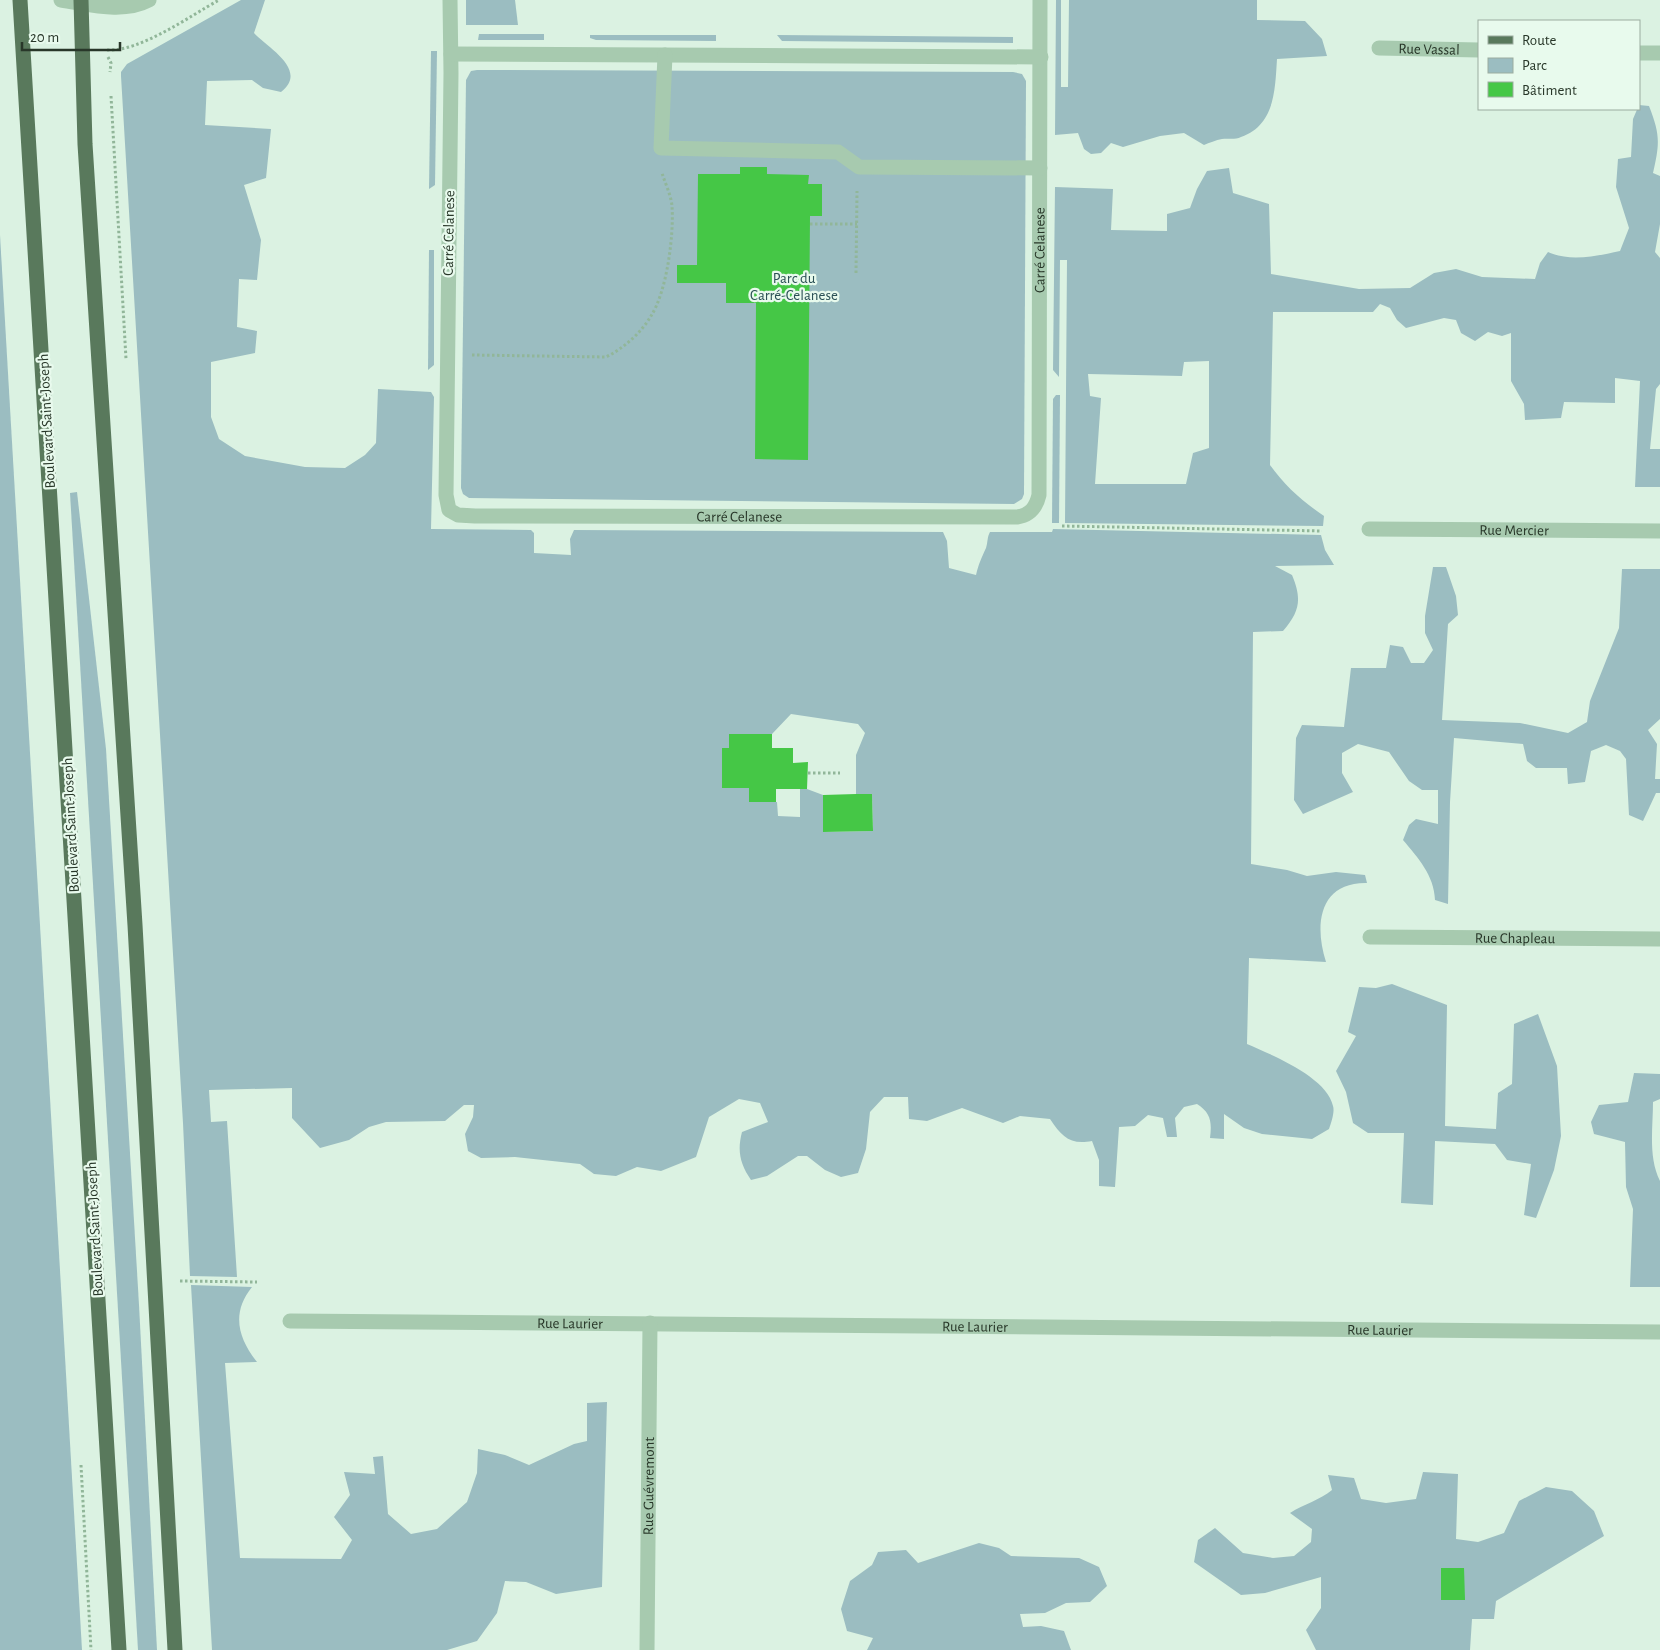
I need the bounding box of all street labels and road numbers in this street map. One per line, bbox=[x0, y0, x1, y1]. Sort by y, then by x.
street label: Rue Vassal bbox=[1398, 41, 1460, 57]
street label: Carré Celanese bbox=[441, 190, 457, 276]
street label: Carré Celanese bbox=[1032, 207, 1047, 293]
street label: Boulevard Saint-Joseph bbox=[36, 353, 58, 489]
street label: Carré Celanese bbox=[696, 509, 782, 524]
street label: Rue Mercier bbox=[1479, 522, 1549, 538]
street label: Boulevard Saint-Joseph bbox=[60, 757, 82, 893]
street label: Rue Chapleau bbox=[1475, 930, 1556, 946]
street label: Boulevard Saint-Joseph bbox=[84, 1161, 106, 1297]
street label: Rue Laurier bbox=[537, 1315, 603, 1331]
street label: Rue Laurier bbox=[942, 1319, 1008, 1334]
street label: Rue Laurier bbox=[1347, 1322, 1413, 1338]
street label: Rue Guévremont bbox=[641, 1437, 656, 1535]

